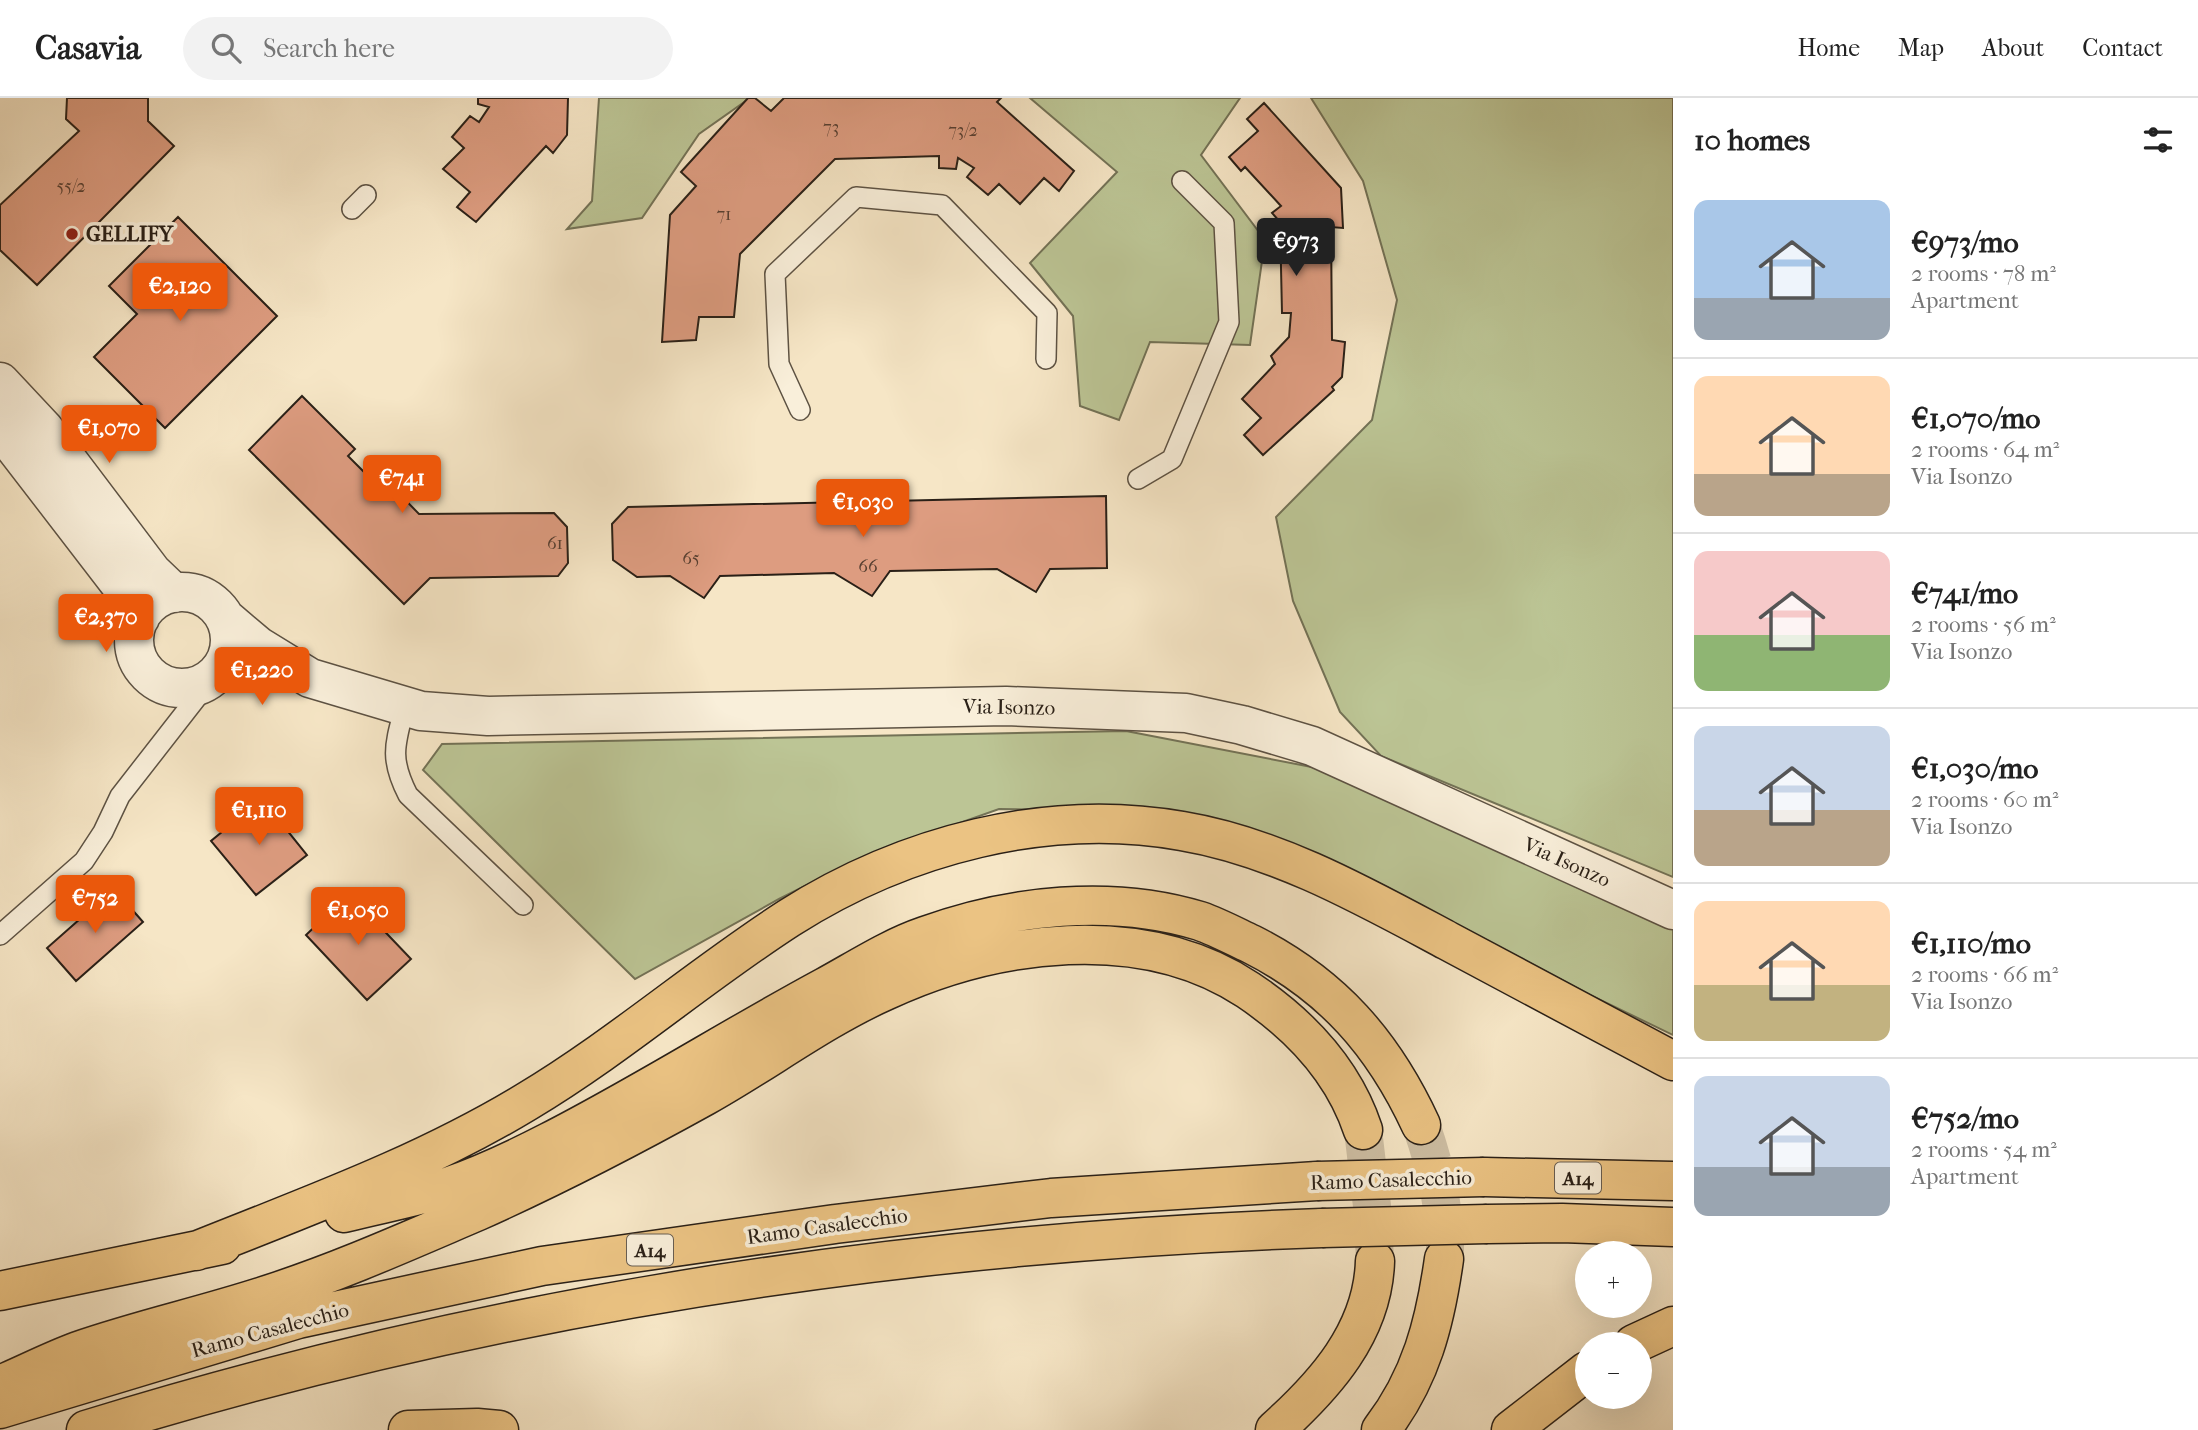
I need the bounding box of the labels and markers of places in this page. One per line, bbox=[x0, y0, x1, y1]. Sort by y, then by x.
pin: €973 bbox=[1255, 218, 1337, 278]
place label: GELLIFY bbox=[86, 222, 175, 246]
marker: GELLIFY bbox=[64, 226, 80, 242]
pin: €2,120 bbox=[123, 264, 237, 323]
pin: €1,070 bbox=[52, 406, 166, 465]
pin: €741 bbox=[361, 456, 443, 515]
pin: €1,030 bbox=[806, 480, 920, 539]
pin: €2,370 bbox=[49, 594, 163, 654]
pin: €1,220 bbox=[205, 648, 319, 707]
pin: €1,110 bbox=[202, 788, 316, 847]
pin: €752 bbox=[54, 876, 136, 935]
pin: €1,050 bbox=[301, 888, 415, 947]

